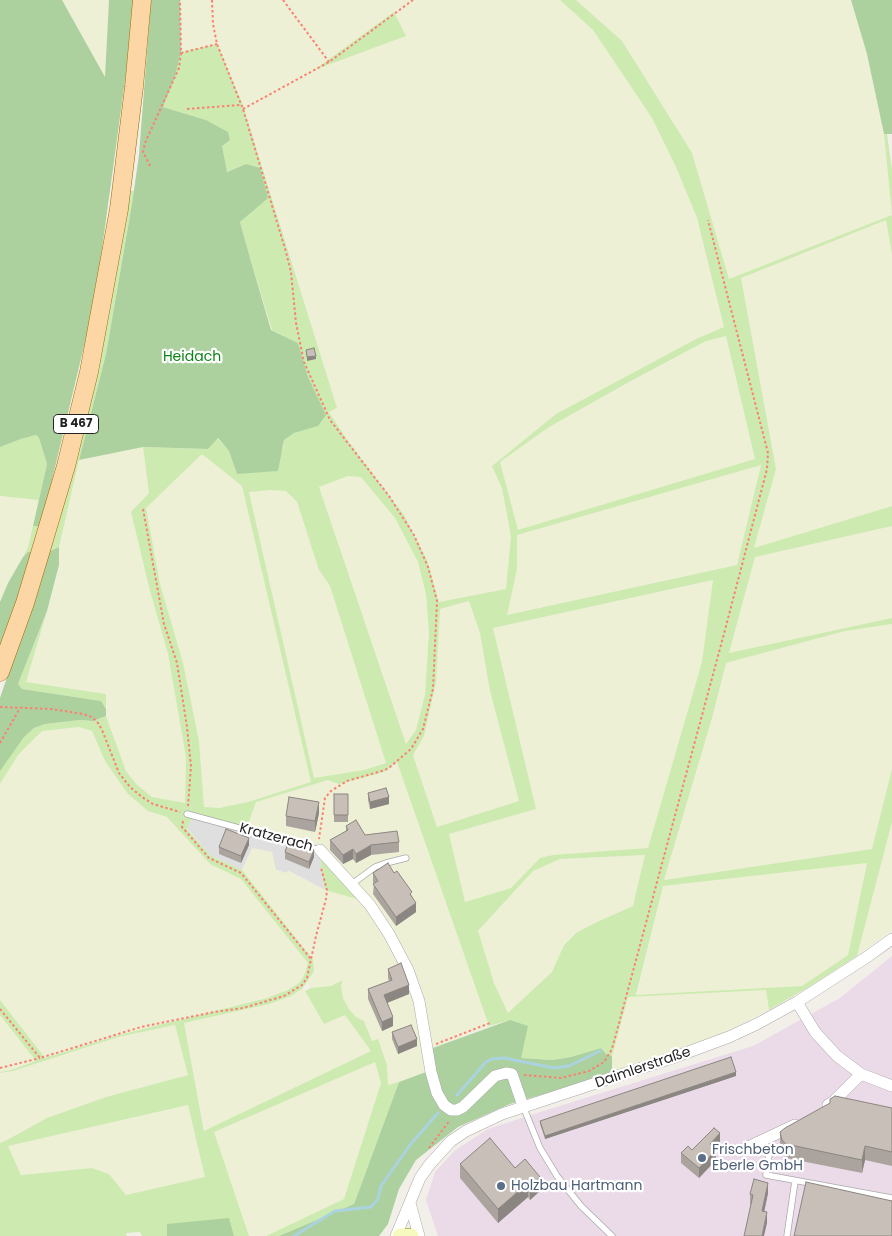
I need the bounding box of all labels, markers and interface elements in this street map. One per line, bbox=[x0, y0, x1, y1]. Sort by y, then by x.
park label: Heidach bbox=[163, 349, 221, 365]
road number: B 467 bbox=[54, 414, 98, 434]
street label: Kratzerach bbox=[237, 820, 315, 856]
street label: Daimlerstraße bbox=[593, 1044, 693, 1092]
place label: Frischbeton Eberle GmbH bbox=[712, 1142, 803, 1174]
marker: Frischbeton Eberle GmbH bbox=[696, 1152, 708, 1164]
place label: Holzbau Hartmann bbox=[511, 1178, 642, 1194]
marker: Holzbau Hartmann bbox=[495, 1180, 507, 1192]

